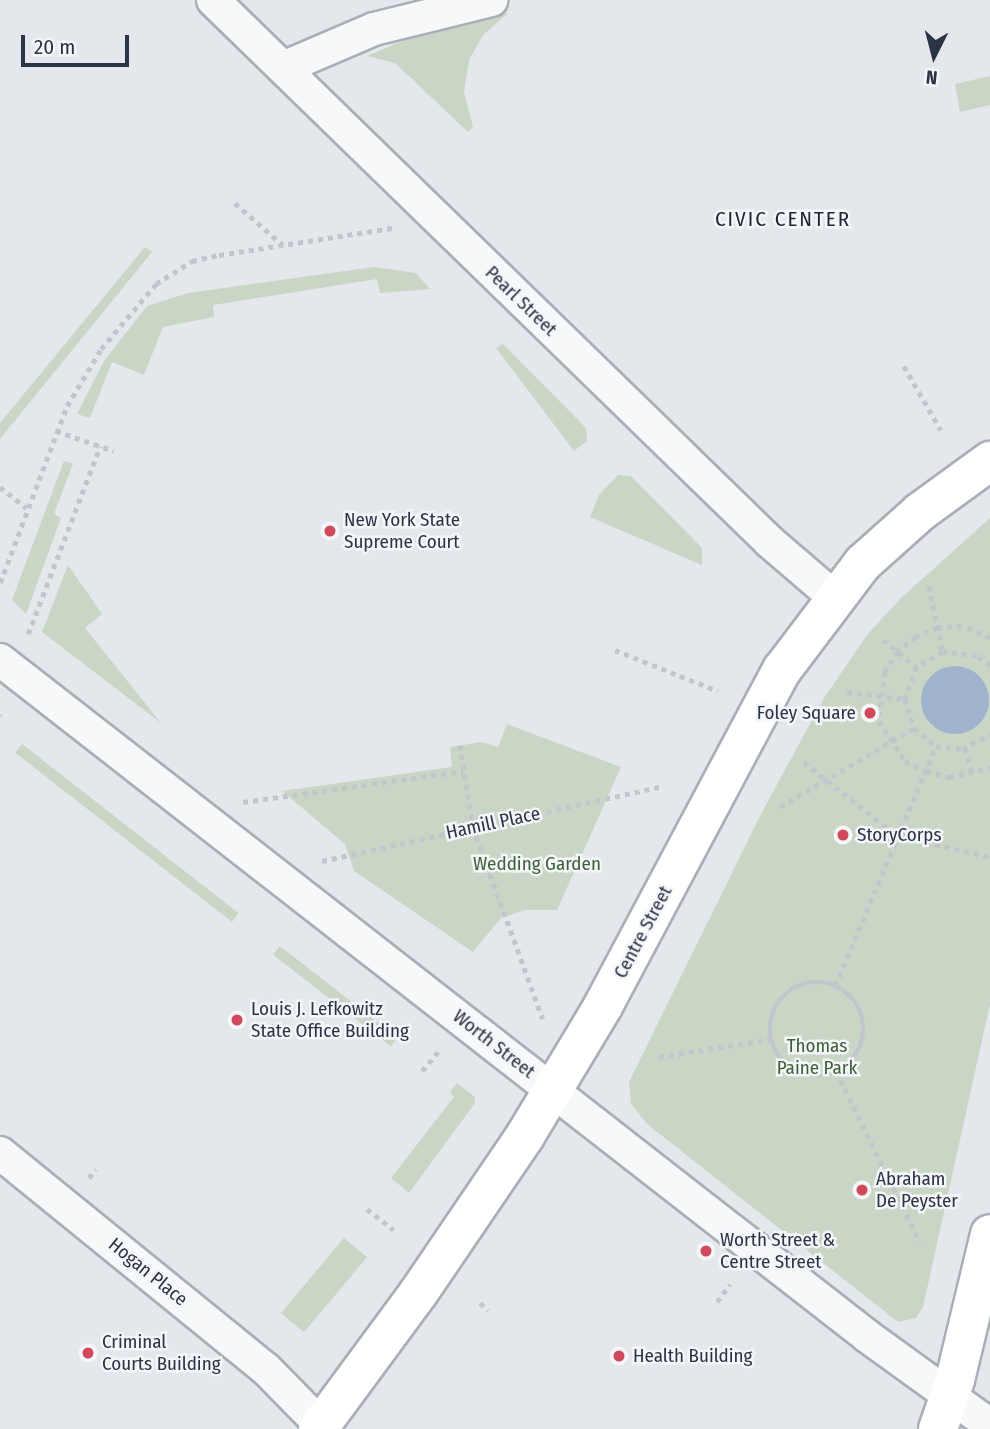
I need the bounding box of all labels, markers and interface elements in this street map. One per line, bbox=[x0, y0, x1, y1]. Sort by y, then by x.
scale bar bbox=[24, 21, 133, 65]
north arrow bbox=[899, 21, 969, 91]
text: 20 m bbox=[34, 34, 75, 60]
text: N bbox=[925, 65, 939, 89]
district label: CIVIC CENTER bbox=[716, 206, 850, 232]
street label: Pearl Street bbox=[480, 261, 562, 341]
place label: New York State Supreme Court bbox=[344, 509, 460, 553]
marker: New York State Supreme Court bbox=[322, 523, 338, 539]
place label: Foley Square bbox=[757, 702, 856, 724]
marker: Foley Square bbox=[862, 705, 878, 721]
street label: Hamill Place bbox=[444, 802, 542, 844]
place label: StoryCorps bbox=[857, 824, 942, 846]
marker: StoryCorps bbox=[835, 827, 851, 843]
park label: Wedding Garden bbox=[473, 853, 601, 875]
street label: Centre Street bbox=[609, 882, 677, 982]
place label: Louis J. Lefkowitz State Office Building bbox=[251, 998, 409, 1042]
street label: Worth Street bbox=[448, 1005, 540, 1083]
marker: Louis J. Lefkowitz State Office Building bbox=[229, 1012, 245, 1028]
park label: Thomas Paine Park bbox=[777, 1035, 857, 1079]
place label: Abraham De Peyster bbox=[876, 1168, 958, 1212]
marker: Abraham De Peyster bbox=[854, 1182, 870, 1198]
place label: Worth Street & Centre Street bbox=[720, 1229, 835, 1273]
street label: Hogan Place bbox=[104, 1233, 192, 1311]
marker: Worth Street & Centre Street bbox=[698, 1243, 714, 1259]
place label: Criminal Courts Building bbox=[102, 1331, 221, 1375]
marker: Criminal Courts Building bbox=[80, 1345, 96, 1361]
place label: Health Building bbox=[633, 1345, 753, 1367]
marker: Health Building bbox=[611, 1348, 627, 1364]

